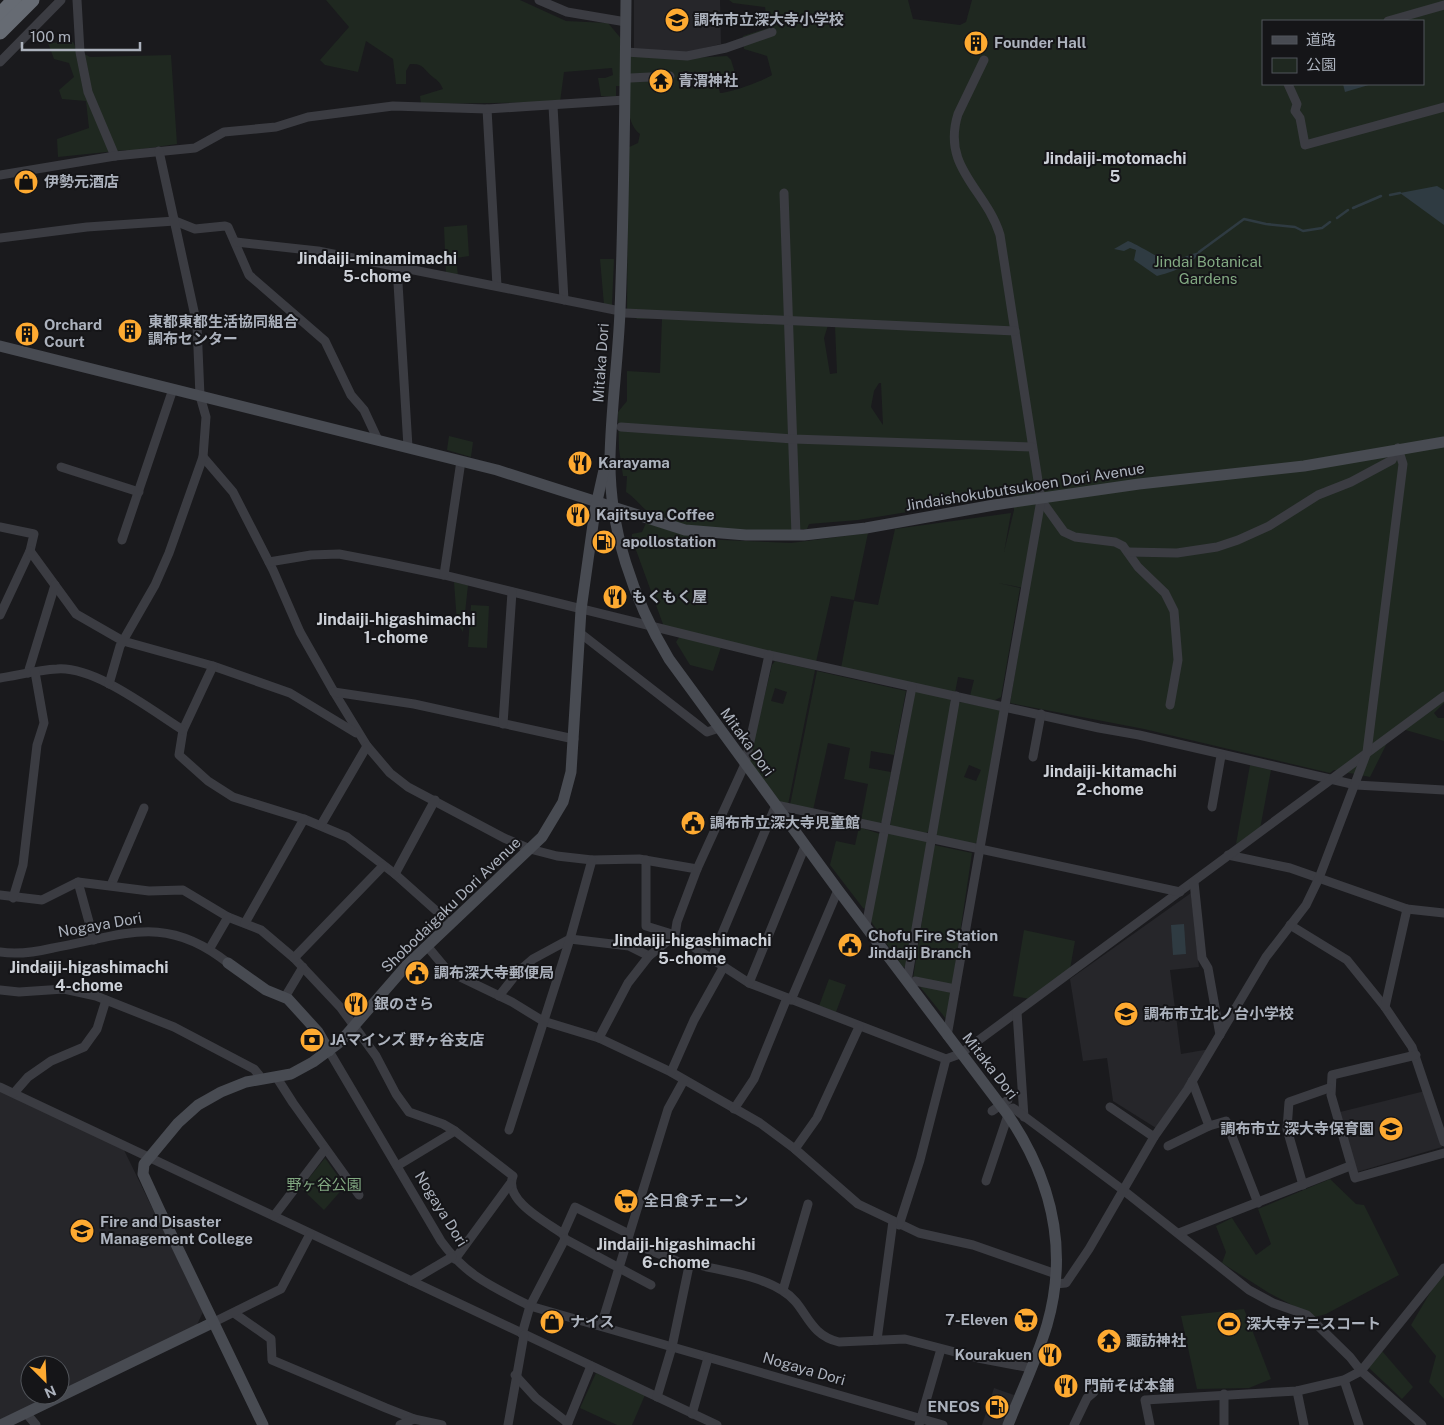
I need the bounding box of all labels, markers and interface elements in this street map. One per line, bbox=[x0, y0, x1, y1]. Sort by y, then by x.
school or university icon: 調布市立深大寺小学校 bbox=[664, 7, 690, 33]
place label: 調布市立深大寺小学校 bbox=[694, 11, 844, 28]
scale bar bbox=[22, 20, 140, 52]
legend bbox=[1262, 20, 1424, 85]
text: 100 m bbox=[30, 28, 71, 45]
building icon: Founder Hall bbox=[963, 30, 989, 56]
text: 道路 bbox=[1306, 31, 1336, 48]
place label: Founder Hall bbox=[994, 34, 1086, 51]
text: 公園 bbox=[1306, 56, 1336, 73]
temple icon: 青渭神社 bbox=[648, 68, 674, 94]
place label: 青渭神社 bbox=[678, 72, 738, 89]
district label: Jindaiji-motomachi 5 bbox=[1043, 149, 1187, 186]
shop icon: 伊勢元酒店 bbox=[13, 169, 39, 195]
place label: 伊勢元酒店 bbox=[44, 173, 119, 190]
district label: Jindaiji-minamimachi 5-chome bbox=[297, 249, 457, 286]
park label: Jindai Botanical Gardens bbox=[1154, 253, 1262, 287]
place label: 東都東都生活協同組合 調布センター bbox=[148, 313, 299, 347]
place label: Orchard Court bbox=[44, 316, 102, 350]
building icon: 東都東都生活協同組合 調布センター bbox=[117, 318, 143, 344]
building icon: Orchard Court bbox=[14, 321, 40, 347]
street label: Mitaka Dori bbox=[589, 323, 612, 403]
restaurant icon: Karayama bbox=[567, 450, 593, 476]
place label: Karayama bbox=[598, 454, 670, 471]
street label: Jindaishokubutsukoen Dori Avenue bbox=[904, 459, 1146, 514]
restaurant icon: Kajitsuya Coffee bbox=[565, 502, 591, 528]
place label: Kajitsuya Coffee bbox=[596, 506, 715, 523]
fuel station icon: apollostation bbox=[591, 529, 617, 555]
place label: apollostation bbox=[622, 533, 716, 550]
restaurant icon: もくもく屋 bbox=[602, 584, 628, 610]
place label: もくもく屋 bbox=[632, 588, 707, 605]
district label: Jindaiji-higashimachi 1-chome bbox=[316, 610, 476, 647]
street label: Mitaka Dori bbox=[717, 704, 778, 779]
district label: Jindaiji-kitamachi 2-chome bbox=[1043, 762, 1177, 799]
public building icon: 調布市立深大寺児童館 bbox=[680, 810, 706, 836]
place label: 調布市立深大寺児童館 bbox=[710, 814, 860, 831]
street label: Shobodaigaku Dori Avenue bbox=[377, 834, 524, 976]
street label: Nogaya Dori bbox=[57, 909, 143, 940]
place label: Chofu Fire Station Jindaiji Branch bbox=[868, 927, 998, 961]
district label: Jindaiji-higashimachi 5-chome bbox=[612, 931, 772, 968]
public building icon: Chofu Fire Station Jindaiji Branch bbox=[837, 932, 863, 958]
district label: Jindaiji-higashimachi 4-chome bbox=[9, 958, 169, 995]
public building icon: 調布深大寺郵便局 bbox=[404, 960, 430, 986]
place label: 調布深大寺郵便局 bbox=[434, 964, 554, 981]
restaurant icon: 銀のさら bbox=[343, 991, 369, 1017]
place label: 銀のさら bbox=[374, 995, 434, 1012]
school or university icon: 調布市立北ノ台小学校 bbox=[1113, 1001, 1139, 1027]
place label: 調布市立北ノ台小学校 bbox=[1144, 1005, 1294, 1022]
bank icon: JAマインズ 野ヶ谷支店 bbox=[299, 1027, 325, 1053]
street label: Mitaka Dori bbox=[959, 1029, 1022, 1102]
place label: JAマインズ 野ヶ谷支店 bbox=[330, 1031, 484, 1048]
school or university icon: 調布市立 深大寺保育園 bbox=[1378, 1116, 1404, 1142]
place label: 調布市立 深大寺保育園 bbox=[1221, 1120, 1374, 1137]
street label: Nogaya Dori bbox=[412, 1168, 471, 1249]
park label: 野ヶ谷公園 bbox=[286, 1176, 362, 1193]
supermarket icon: 全日食チェーン bbox=[613, 1188, 639, 1214]
place label: 全日食チェーン bbox=[644, 1192, 748, 1209]
place label: Fire and Disaster Management College bbox=[100, 1213, 253, 1247]
school or university icon: Fire and Disaster Management College bbox=[69, 1218, 95, 1244]
district label: Jindaiji-higashimachi 6-chome bbox=[596, 1235, 756, 1272]
supermarket icon: 7-Eleven bbox=[1013, 1307, 1039, 1333]
shop icon: ナイス bbox=[539, 1309, 565, 1335]
place label: 7-Eleven bbox=[945, 1311, 1008, 1328]
sports icon: 深大寺テニスコート bbox=[1216, 1311, 1242, 1337]
place label: ナイス bbox=[570, 1313, 615, 1330]
place label: 深大寺テニスコート bbox=[1246, 1315, 1381, 1332]
temple icon: 諏訪神社 bbox=[1096, 1328, 1122, 1354]
place label: 諏訪神社 bbox=[1126, 1332, 1186, 1349]
restaurant icon: Kourakuen bbox=[1037, 1342, 1063, 1368]
place label: Kourakuen bbox=[955, 1346, 1032, 1363]
street label: Nogaya Dori bbox=[761, 1349, 847, 1388]
north arrow bbox=[20, 1355, 70, 1405]
restaurant icon: 門前そば本舗 bbox=[1053, 1373, 1079, 1399]
place label: 門前そば本舗 bbox=[1084, 1377, 1174, 1394]
text: N bbox=[42, 1382, 59, 1401]
fuel station icon: ENEOS bbox=[984, 1394, 1010, 1420]
place label: ENEOS bbox=[927, 1398, 980, 1415]

